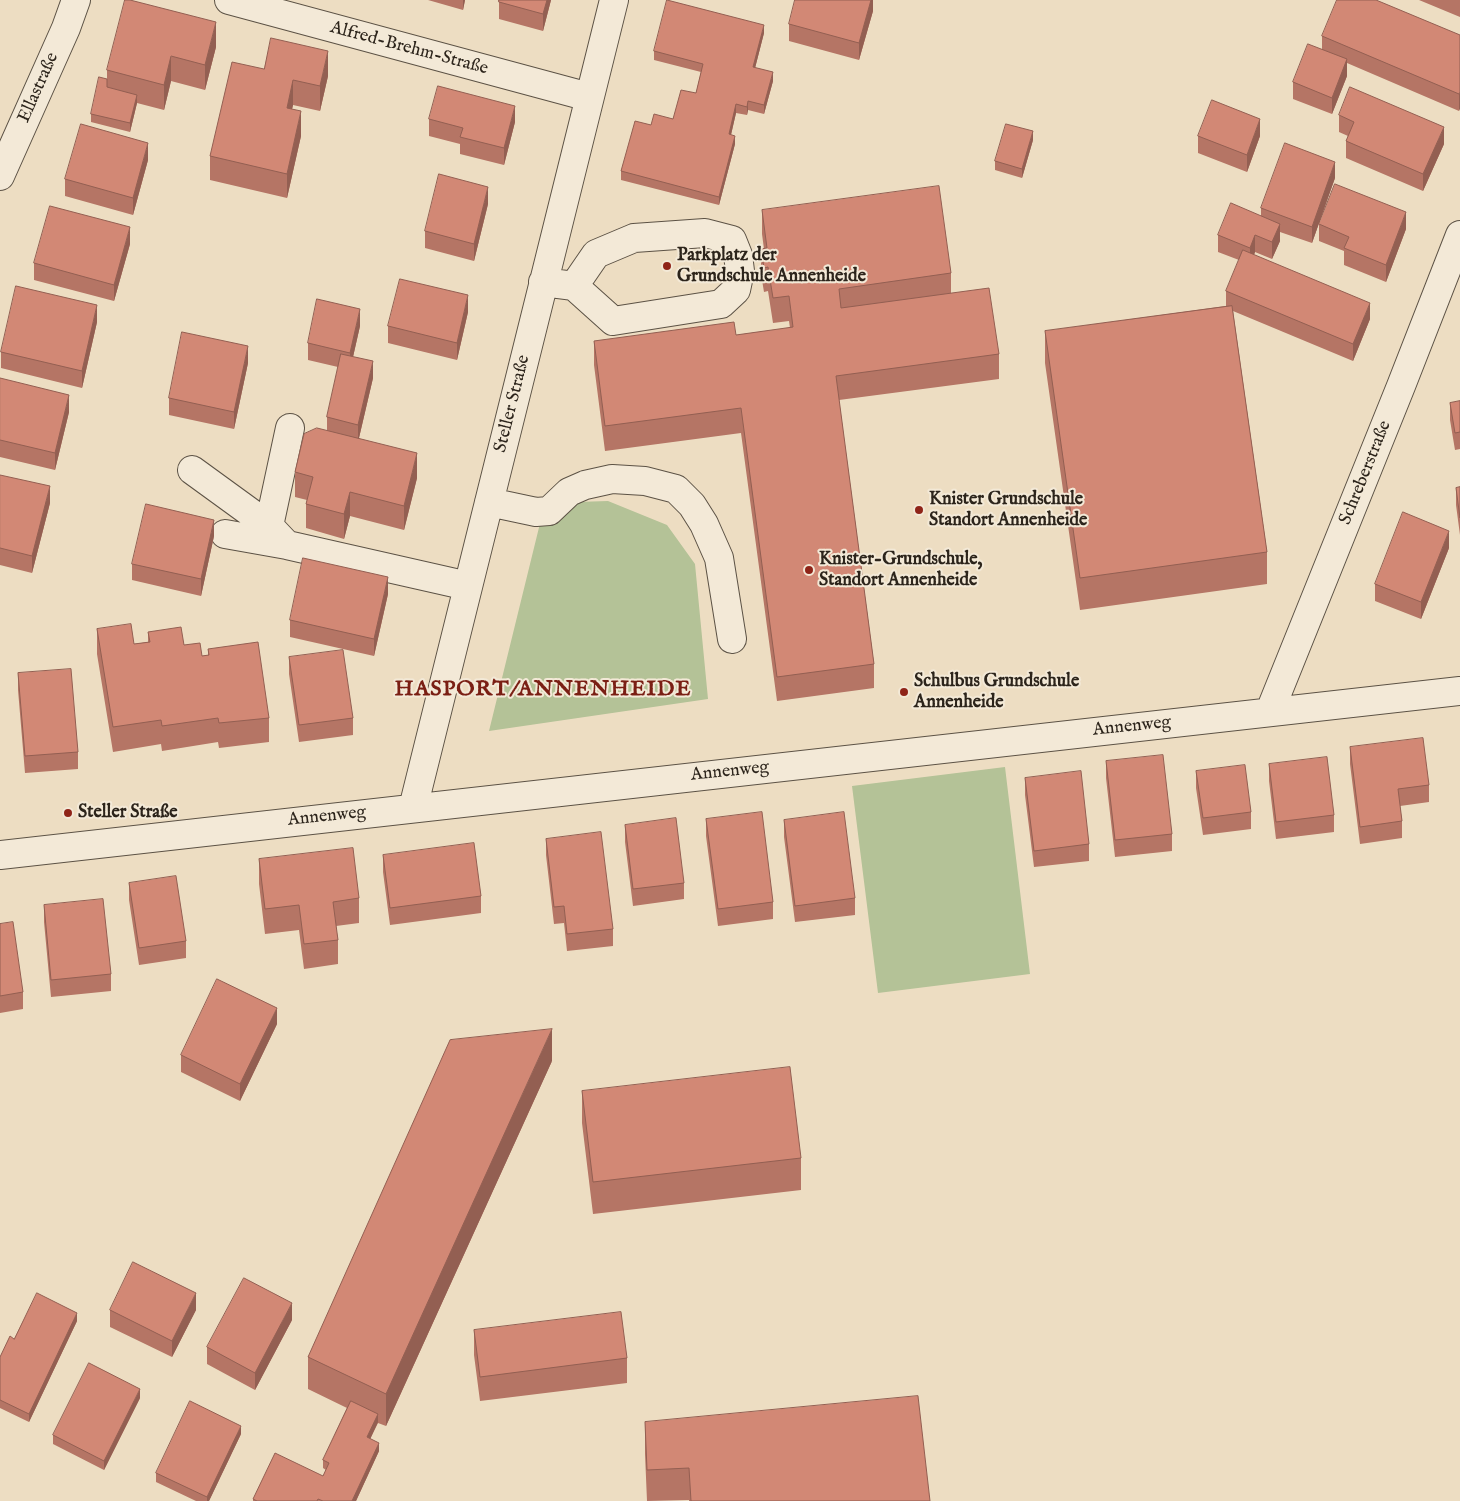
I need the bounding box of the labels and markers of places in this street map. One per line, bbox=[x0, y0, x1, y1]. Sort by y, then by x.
place label: Parkplatz der Grundschule Annenheide bbox=[677, 245, 866, 288]
marker: Parkplatz der Grundschule Annenheide bbox=[661, 260, 673, 272]
place label: Knister Grundschule Standort Annenheide bbox=[929, 489, 1087, 532]
marker: Knister Grundschule Standort Annenheide bbox=[913, 504, 925, 516]
place label: Knister-Grundschule, Standort Annenheide bbox=[819, 549, 982, 592]
marker: Knister-Grundschule, Standort Annenheide bbox=[803, 564, 815, 576]
place label: Schulbus Grundschule Annenheide bbox=[914, 671, 1079, 714]
marker: Schulbus Grundschule Annenheide bbox=[898, 686, 910, 698]
place label: Steller Straße bbox=[78, 802, 178, 824]
marker: Steller Straße bbox=[62, 807, 74, 819]

